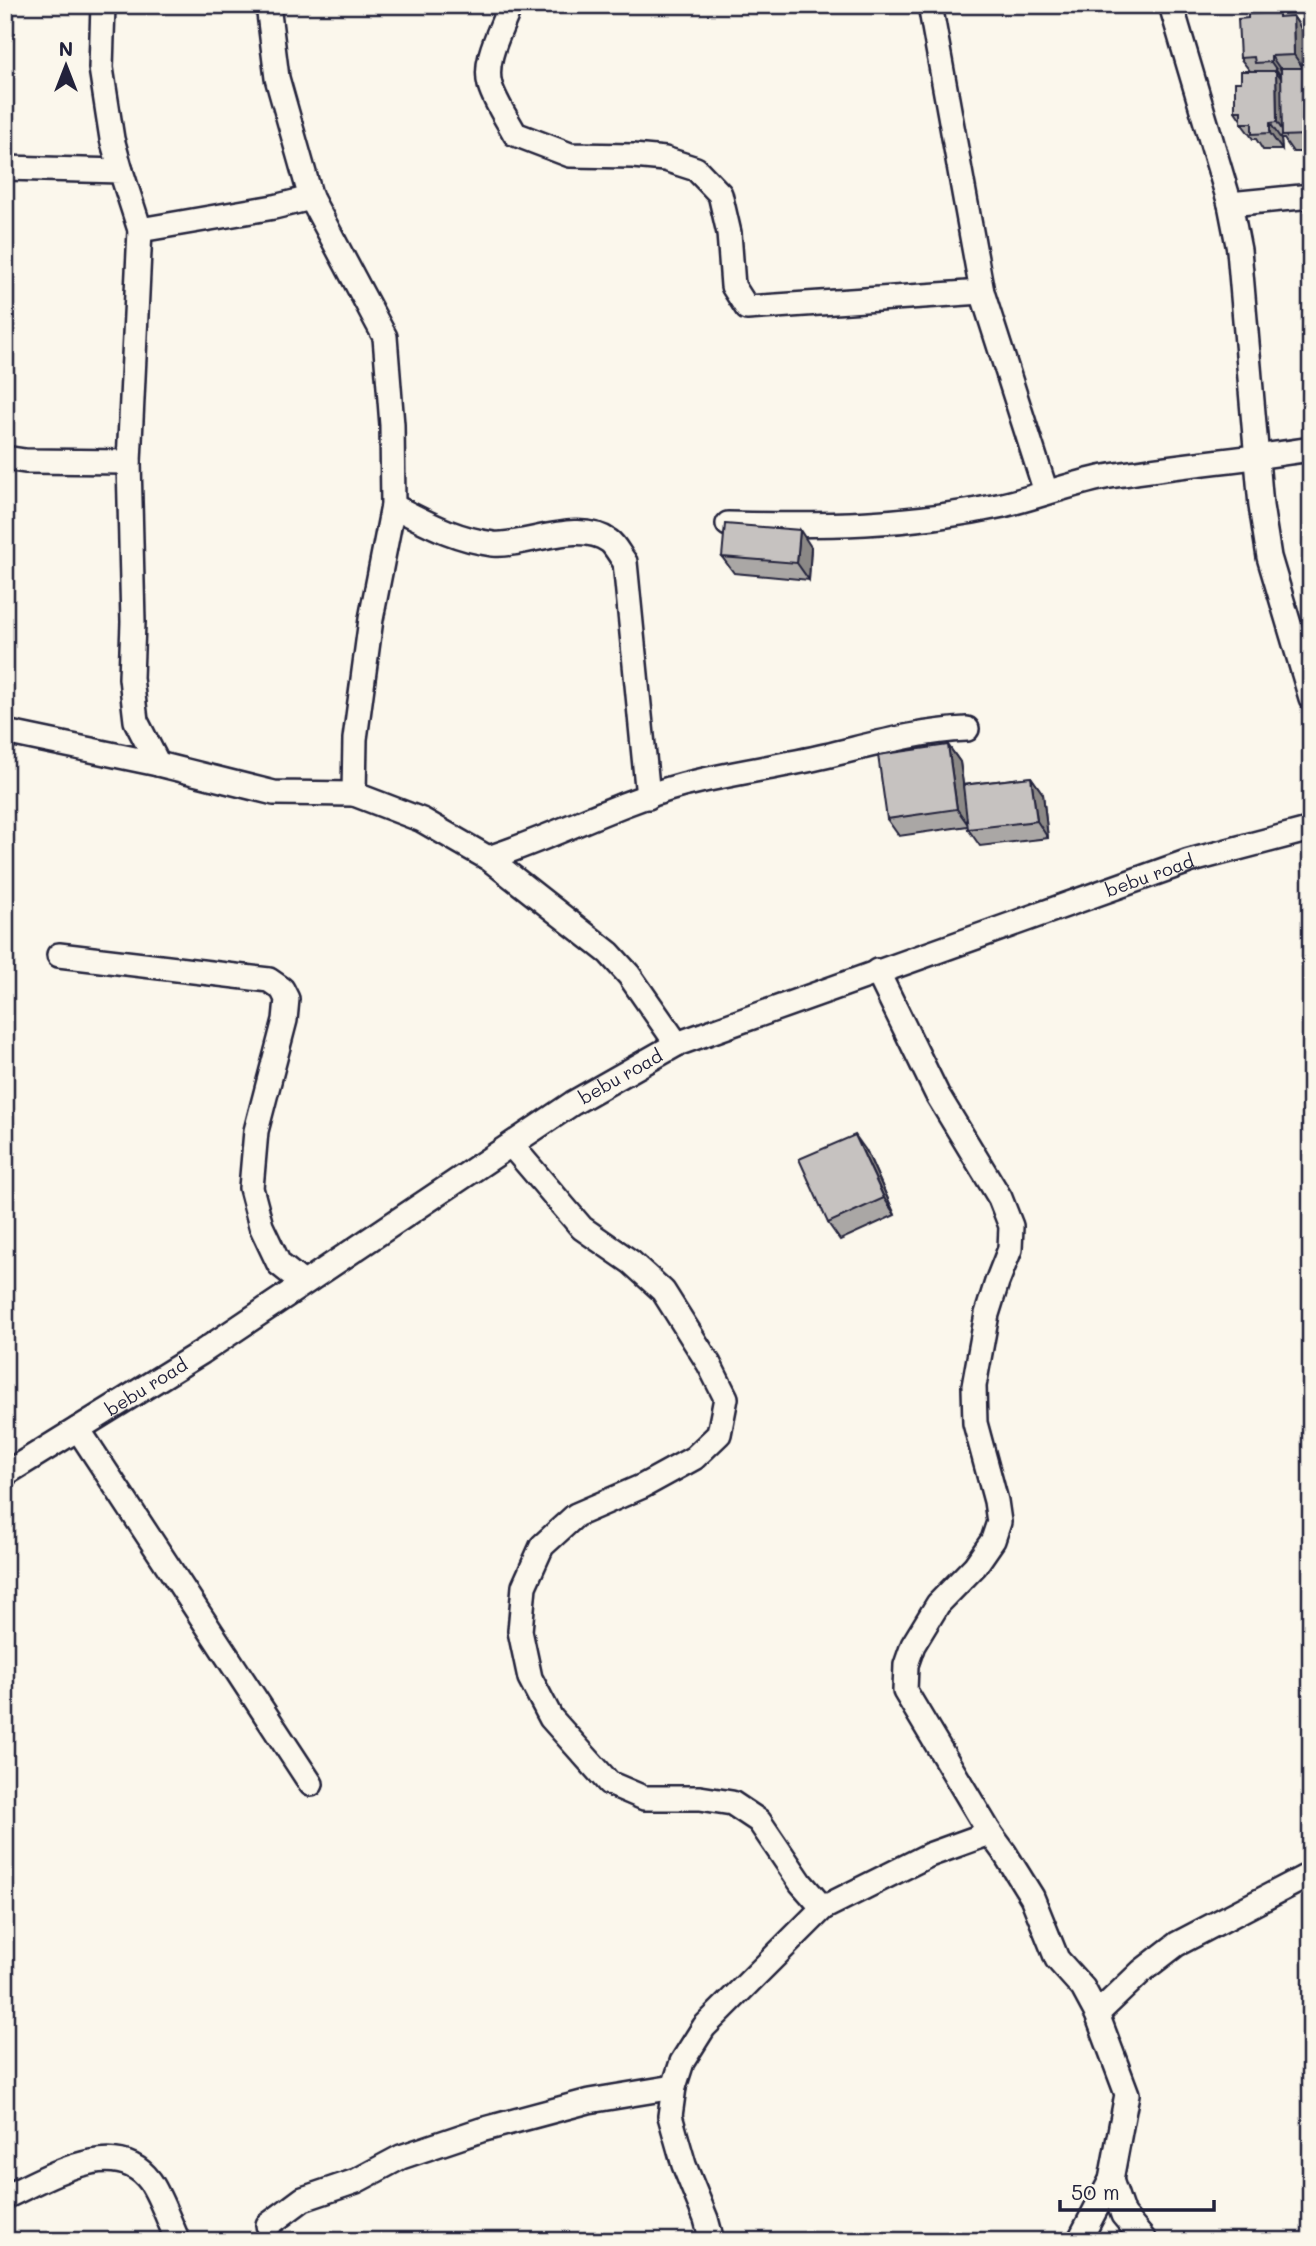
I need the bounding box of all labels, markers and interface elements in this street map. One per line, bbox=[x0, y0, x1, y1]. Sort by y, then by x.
north arrow bbox=[32, 32, 102, 102]
text: N bbox=[59, 36, 73, 61]
street label: bebu road bbox=[1102, 848, 1197, 902]
street label: bebu road bbox=[574, 1043, 666, 1109]
street label: bebu road bbox=[101, 1352, 192, 1421]
scale bar bbox=[1060, 2169, 1214, 2213]
text: 50 m bbox=[1071, 2178, 1120, 2205]

